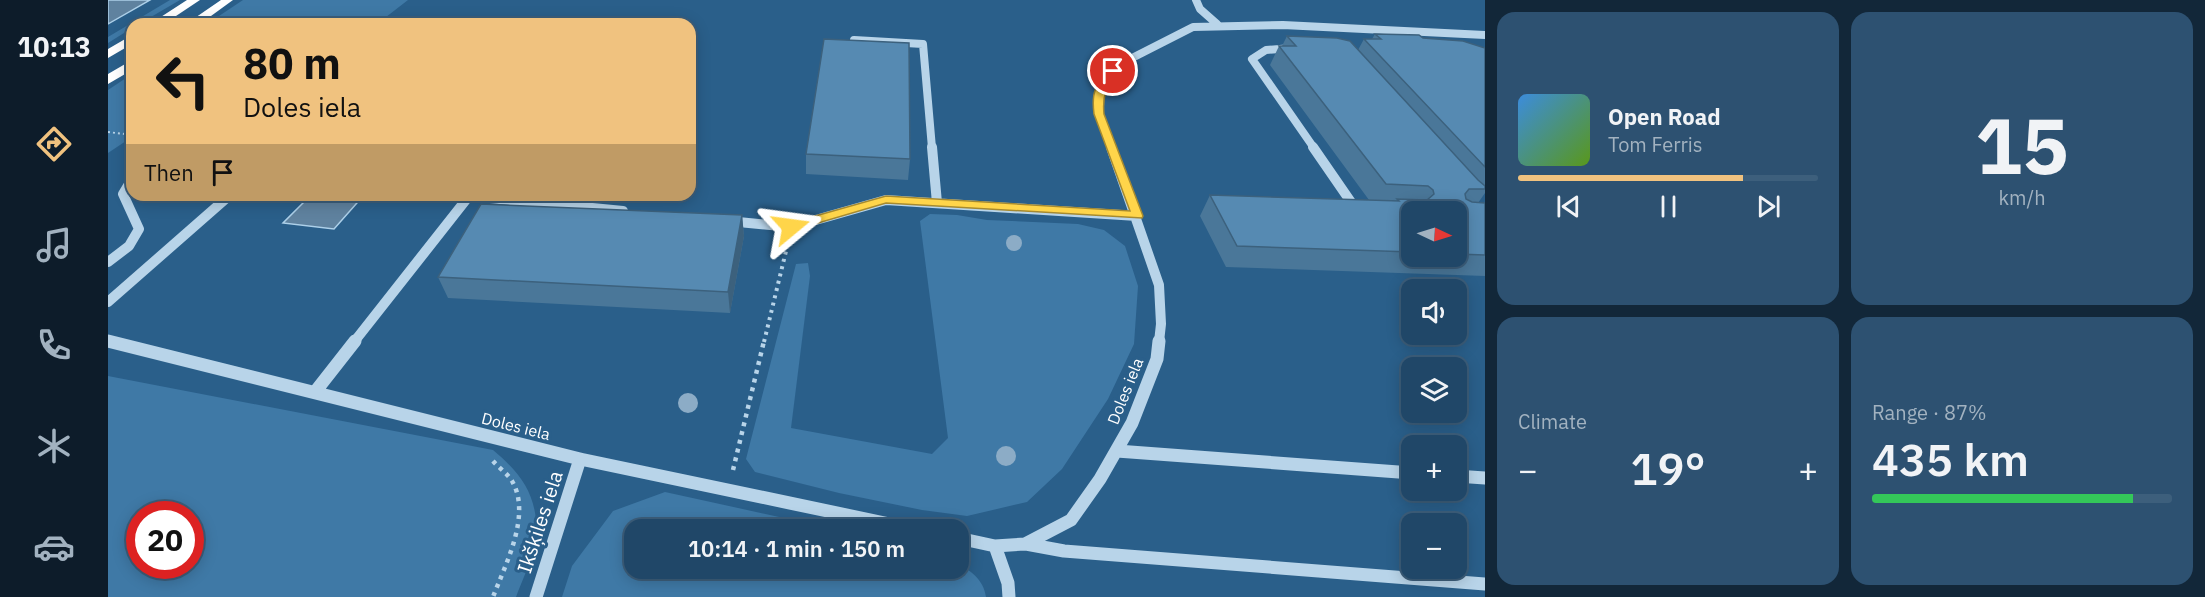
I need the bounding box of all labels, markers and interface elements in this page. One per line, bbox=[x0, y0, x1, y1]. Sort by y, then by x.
text: 10:13 bbox=[17, 29, 91, 64]
text: 80 m bbox=[243, 36, 341, 91]
icon: left bbox=[144, 42, 222, 120]
pin bbox=[1087, 45, 1138, 96]
icon: arrive bbox=[1096, 54, 1129, 87]
text: Doles iela bbox=[243, 89, 361, 124]
text: 15 bbox=[1975, 94, 2069, 195]
text: Open Road bbox=[1608, 102, 1721, 131]
icon: directions bbox=[33, 123, 75, 165]
text: Tom Ferris bbox=[1608, 131, 1703, 158]
icon: arrive bbox=[206, 156, 239, 189]
text: Then bbox=[144, 158, 194, 187]
text: km/h bbox=[1998, 184, 2046, 211]
icon: previous bbox=[1552, 190, 1585, 223]
icon: pause bbox=[1652, 190, 1685, 223]
icon: next bbox=[1752, 190, 1785, 223]
position arrow bbox=[759, 195, 823, 259]
north arrow bbox=[1401, 201, 1467, 267]
map controls bbox=[1401, 201, 1467, 579]
icon: music bbox=[33, 224, 75, 266]
button: sound bbox=[1401, 279, 1467, 345]
icon: phone bbox=[33, 324, 75, 366]
street label: Doles iela bbox=[1103, 354, 1148, 427]
button: layers bbox=[1401, 357, 1467, 423]
text: Range · 87% bbox=[1872, 399, 1987, 426]
street label: Doles iela bbox=[480, 408, 553, 444]
text: Climate bbox=[1518, 408, 1587, 435]
icon: climate bbox=[33, 425, 75, 467]
text: 435 km bbox=[1872, 430, 2029, 488]
button: + bbox=[1401, 435, 1467, 501]
text: 19° bbox=[1630, 439, 1706, 497]
text: − bbox=[1518, 448, 1538, 491]
text: + bbox=[1798, 448, 1818, 491]
street label: Ikšķiles iela bbox=[510, 467, 569, 577]
speed limit sign: 20 bbox=[126, 501, 204, 579]
button: − bbox=[1401, 513, 1467, 579]
icon: car bbox=[33, 526, 75, 568]
text: 10:14 · 1 min · 150 m bbox=[688, 534, 905, 563]

